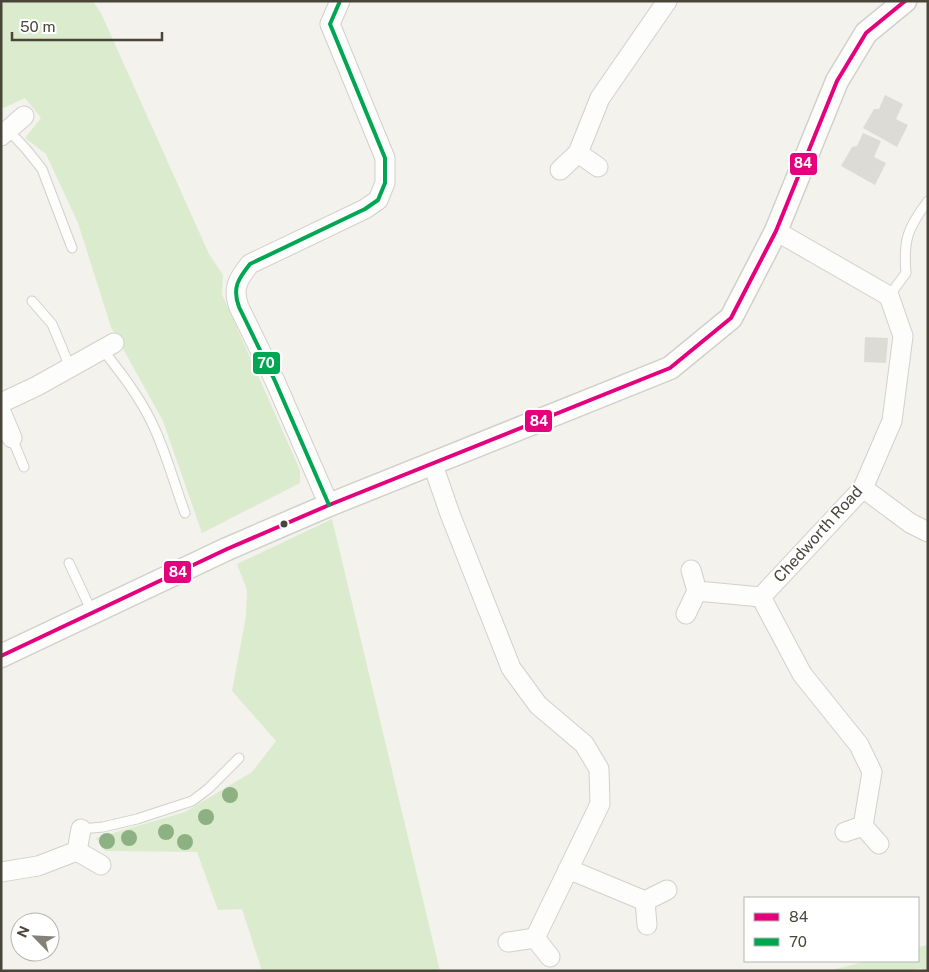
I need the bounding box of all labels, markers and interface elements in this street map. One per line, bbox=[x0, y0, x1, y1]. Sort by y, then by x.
scale bar bbox=[12, 10, 162, 42]
text: 50 m bbox=[20, 18, 55, 35]
line badge: 84 bbox=[789, 152, 818, 176]
text: 84 bbox=[794, 155, 812, 171]
line badge: 70 bbox=[252, 351, 281, 375]
text: 70 bbox=[257, 355, 275, 371]
line badge: 84 bbox=[524, 409, 553, 433]
text: 84 bbox=[530, 413, 548, 429]
street label: Chedworth Road bbox=[770, 482, 866, 586]
unlabelled marker bbox=[279, 519, 289, 529]
line badge: 84 bbox=[163, 560, 192, 584]
text: 84 bbox=[169, 564, 187, 580]
legend bbox=[744, 897, 919, 962]
text: 84 bbox=[789, 908, 808, 925]
north arrow bbox=[10, 912, 60, 962]
text: N bbox=[14, 923, 33, 940]
text: 70 bbox=[789, 933, 807, 950]

